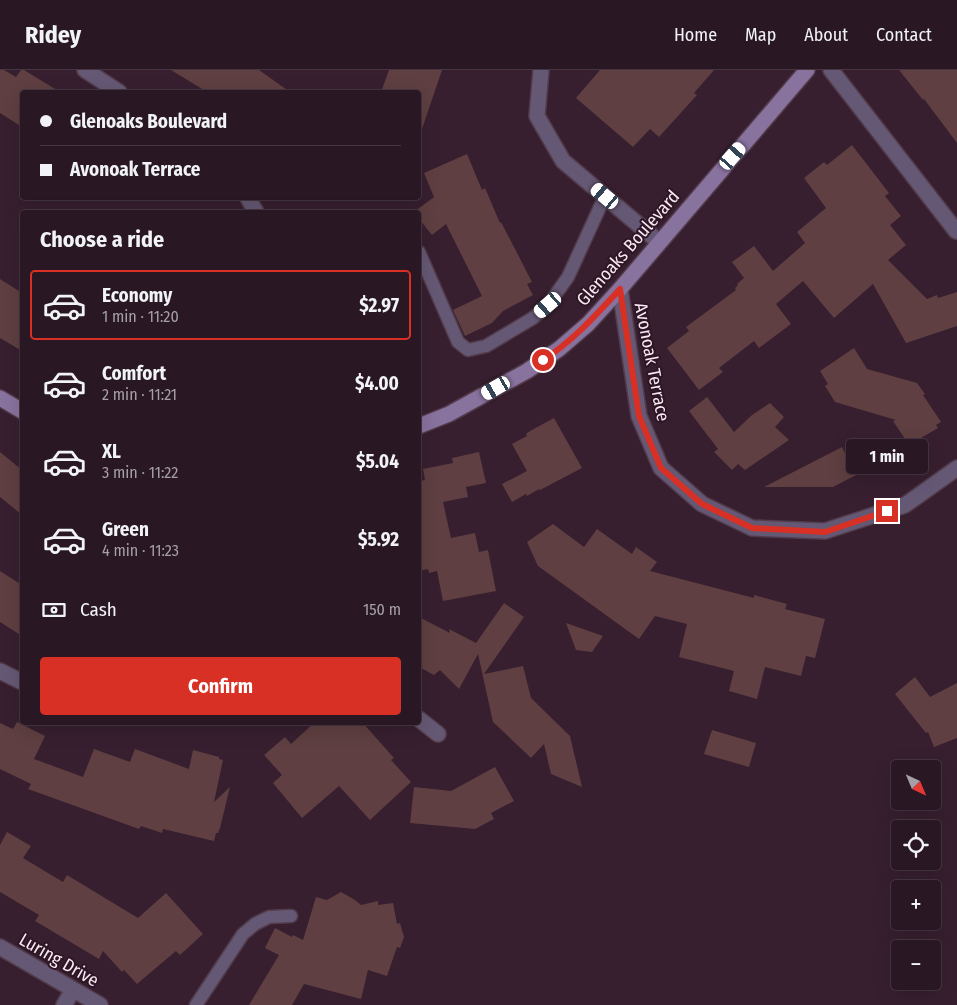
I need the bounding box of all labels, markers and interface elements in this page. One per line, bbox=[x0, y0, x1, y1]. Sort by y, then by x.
text: Ridey bbox=[25, 21, 81, 49]
text: Home bbox=[674, 24, 717, 46]
text: Map bbox=[745, 24, 776, 46]
text: About bbox=[804, 24, 848, 46]
text: Contact bbox=[876, 24, 932, 46]
text: Glenoaks Boulevard bbox=[70, 110, 227, 133]
car bbox=[717, 140, 748, 172]
text: Avonoak Terrace bbox=[70, 158, 201, 181]
car bbox=[588, 181, 621, 211]
street label: Glenoaks Boulevard bbox=[572, 186, 684, 310]
text: Choose a ride bbox=[40, 226, 164, 253]
icon: car bbox=[42, 283, 87, 328]
text: Economy bbox=[102, 284, 172, 307]
car bbox=[531, 289, 564, 321]
text: $2.97 bbox=[359, 294, 399, 317]
street label: Avonoak Terrace bbox=[630, 301, 674, 423]
text: 1 min · 11:20 bbox=[102, 307, 179, 326]
route start bbox=[532, 349, 554, 371]
icon: car bbox=[42, 361, 87, 406]
text: Comfort bbox=[102, 362, 166, 385]
text: $4.00 bbox=[355, 372, 399, 395]
car bbox=[479, 374, 512, 402]
text: 2 min · 11:21 bbox=[102, 385, 177, 404]
callout: 1 min bbox=[846, 438, 928, 474]
icon: car bbox=[42, 439, 87, 484]
text: XL bbox=[102, 440, 121, 463]
text: 1 min bbox=[870, 447, 904, 466]
text: $5.04 bbox=[356, 450, 399, 473]
text: 3 min · 11:22 bbox=[102, 463, 178, 482]
route end bbox=[876, 500, 898, 522]
icon: car bbox=[42, 517, 87, 562]
text: Green bbox=[102, 518, 149, 541]
text: $5.92 bbox=[358, 528, 399, 551]
text: 4 min · 11:23 bbox=[102, 541, 179, 560]
icon: cash bbox=[40, 596, 68, 624]
text: Cash bbox=[80, 598, 117, 621]
text: 150 m bbox=[363, 600, 401, 619]
button: Confirm bbox=[40, 657, 401, 715]
north arrow bbox=[891, 760, 941, 810]
map controls bbox=[891, 760, 941, 990]
button: locate bbox=[891, 820, 941, 870]
button: + bbox=[891, 880, 941, 930]
street label: Luring Drive bbox=[15, 928, 103, 992]
button: − bbox=[891, 940, 941, 990]

